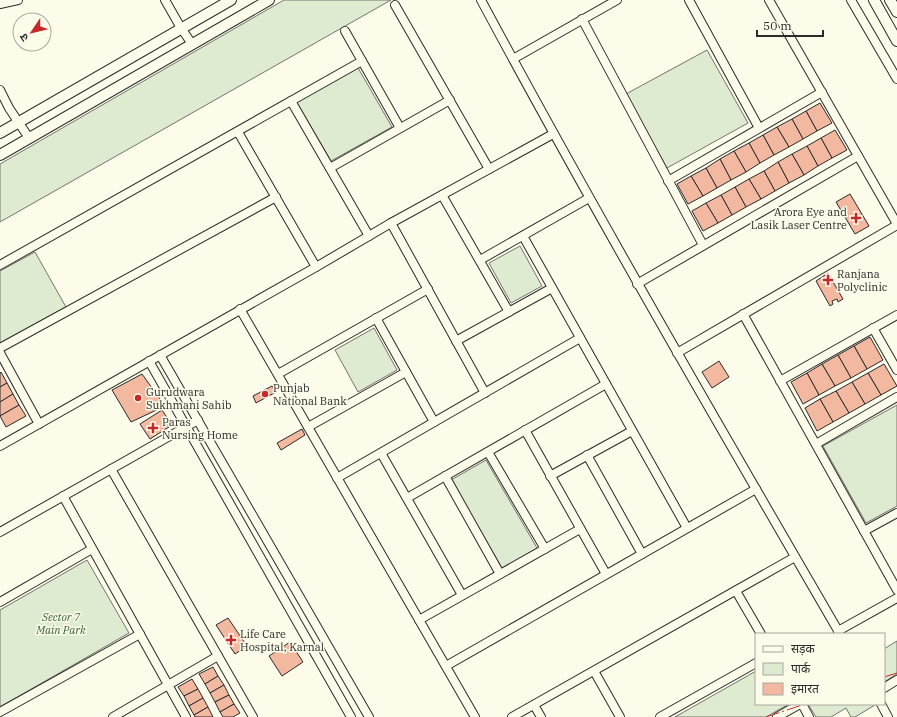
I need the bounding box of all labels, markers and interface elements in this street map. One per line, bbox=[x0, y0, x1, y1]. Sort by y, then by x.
north arrow bbox=[12, 12, 52, 52]
scale bar bbox=[757, 12, 823, 38]
text: 50 m bbox=[763, 18, 792, 33]
text: उ bbox=[16, 31, 31, 44]
place label: Arora Eye and Lasik Laser Centre bbox=[751, 205, 847, 232]
marker: Arora Eye and Lasik Laser Centre bbox=[850, 212, 862, 224]
place label: Ranjana Polyclinic bbox=[837, 267, 888, 294]
marker: Ranjana Polyclinic bbox=[822, 274, 834, 286]
place label: Punjab National Bank bbox=[273, 381, 347, 408]
place label: Gurudwara Sukhmani Sahib bbox=[146, 385, 232, 412]
marker: Punjab National Bank bbox=[260, 389, 270, 399]
marker: Gurudwara Sukhmani Sahib bbox=[133, 393, 143, 403]
place label: Paras Nursing Home bbox=[162, 415, 238, 442]
marker: Paras Nursing Home bbox=[147, 422, 159, 434]
park label: Sector 7 Main Park bbox=[35, 610, 86, 637]
place label: Life Care Hospital, Karnal bbox=[240, 627, 324, 654]
legend bbox=[755, 633, 885, 705]
marker: Life Care Hospital, Karnal bbox=[225, 634, 237, 646]
text: सड़क bbox=[791, 641, 816, 656]
text: पार्क bbox=[791, 661, 811, 676]
text: इमारत bbox=[791, 681, 820, 696]

